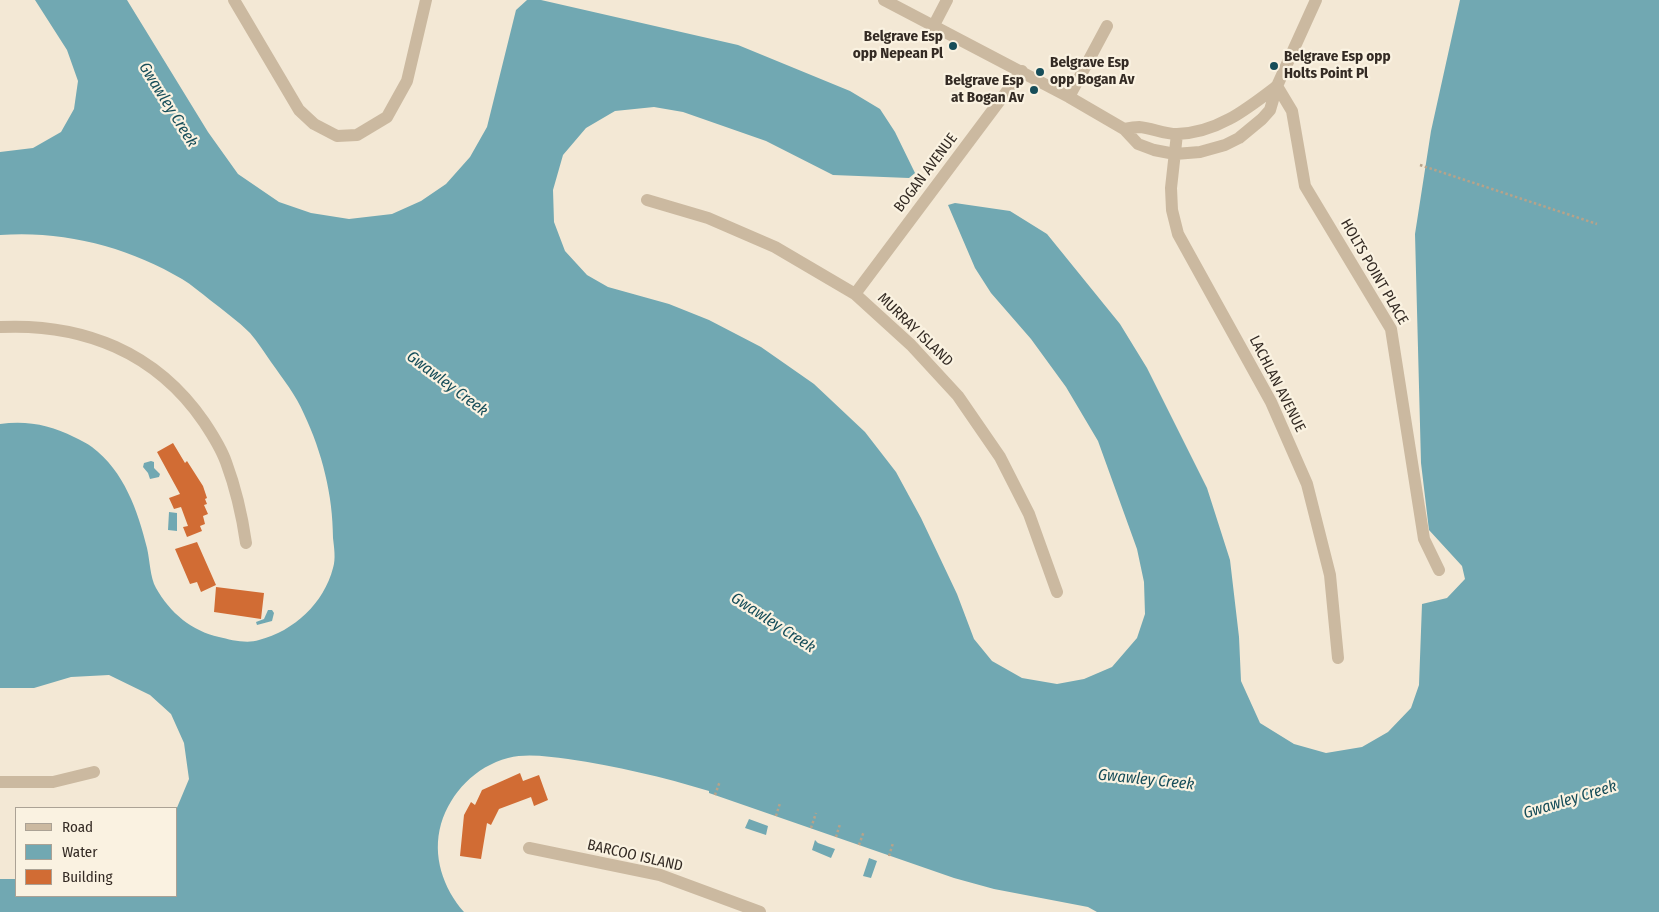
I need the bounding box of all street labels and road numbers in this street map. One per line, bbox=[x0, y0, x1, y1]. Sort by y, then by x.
street label: BOGAN AVENUE bbox=[891, 130, 961, 216]
street label: HOLTS POINT PLACE bbox=[1336, 216, 1412, 328]
street label: MURRAY ISLAND bbox=[874, 290, 956, 370]
street label: LACHLAN AVENUE bbox=[1245, 333, 1309, 435]
street label: BARCOO ISLAND bbox=[585, 836, 685, 876]

